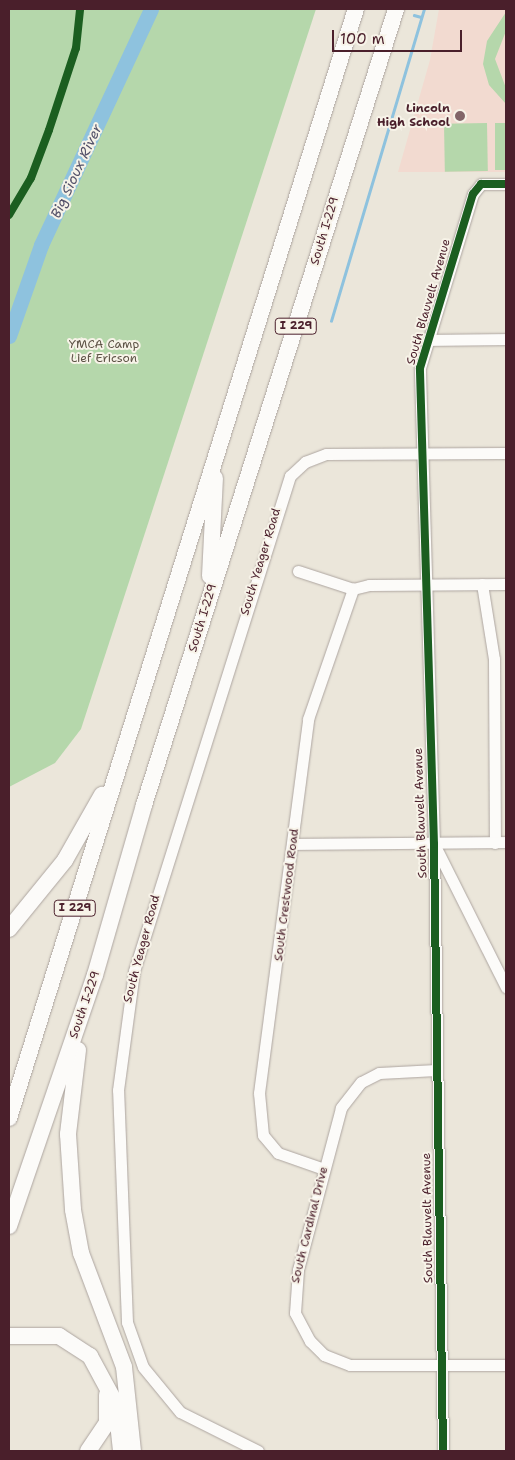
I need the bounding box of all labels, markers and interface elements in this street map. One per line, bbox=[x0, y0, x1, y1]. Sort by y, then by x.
scale bar bbox=[335, 20, 465, 52]
text: 100 m bbox=[340, 29, 385, 49]
place label: Lincoln High School bbox=[377, 102, 450, 130]
marker: Lincoln High School bbox=[454, 110, 466, 122]
water label: Big Sioux River bbox=[47, 121, 105, 221]
street label: South I-229 bbox=[308, 195, 342, 267]
street label: South Blauvelt Avenue bbox=[404, 237, 454, 367]
road number: I 229 bbox=[275, 318, 317, 334]
park label: YMCA Camp Lief Ericson bbox=[69, 338, 139, 366]
street label: South Yeager Road bbox=[238, 507, 284, 617]
street label: South I-229 bbox=[186, 582, 220, 654]
street label: South Blauvelt Avenue bbox=[412, 748, 430, 878]
street label: South Crestwood Road bbox=[272, 828, 302, 962]
street label: South Yeager Road bbox=[121, 894, 163, 1004]
road number: I 229 bbox=[54, 900, 96, 916]
street label: South I-229 bbox=[67, 969, 103, 1041]
street label: South Blauvelt Avenue bbox=[420, 1153, 436, 1283]
street label: South Cardinal Drive bbox=[289, 1165, 331, 1285]

